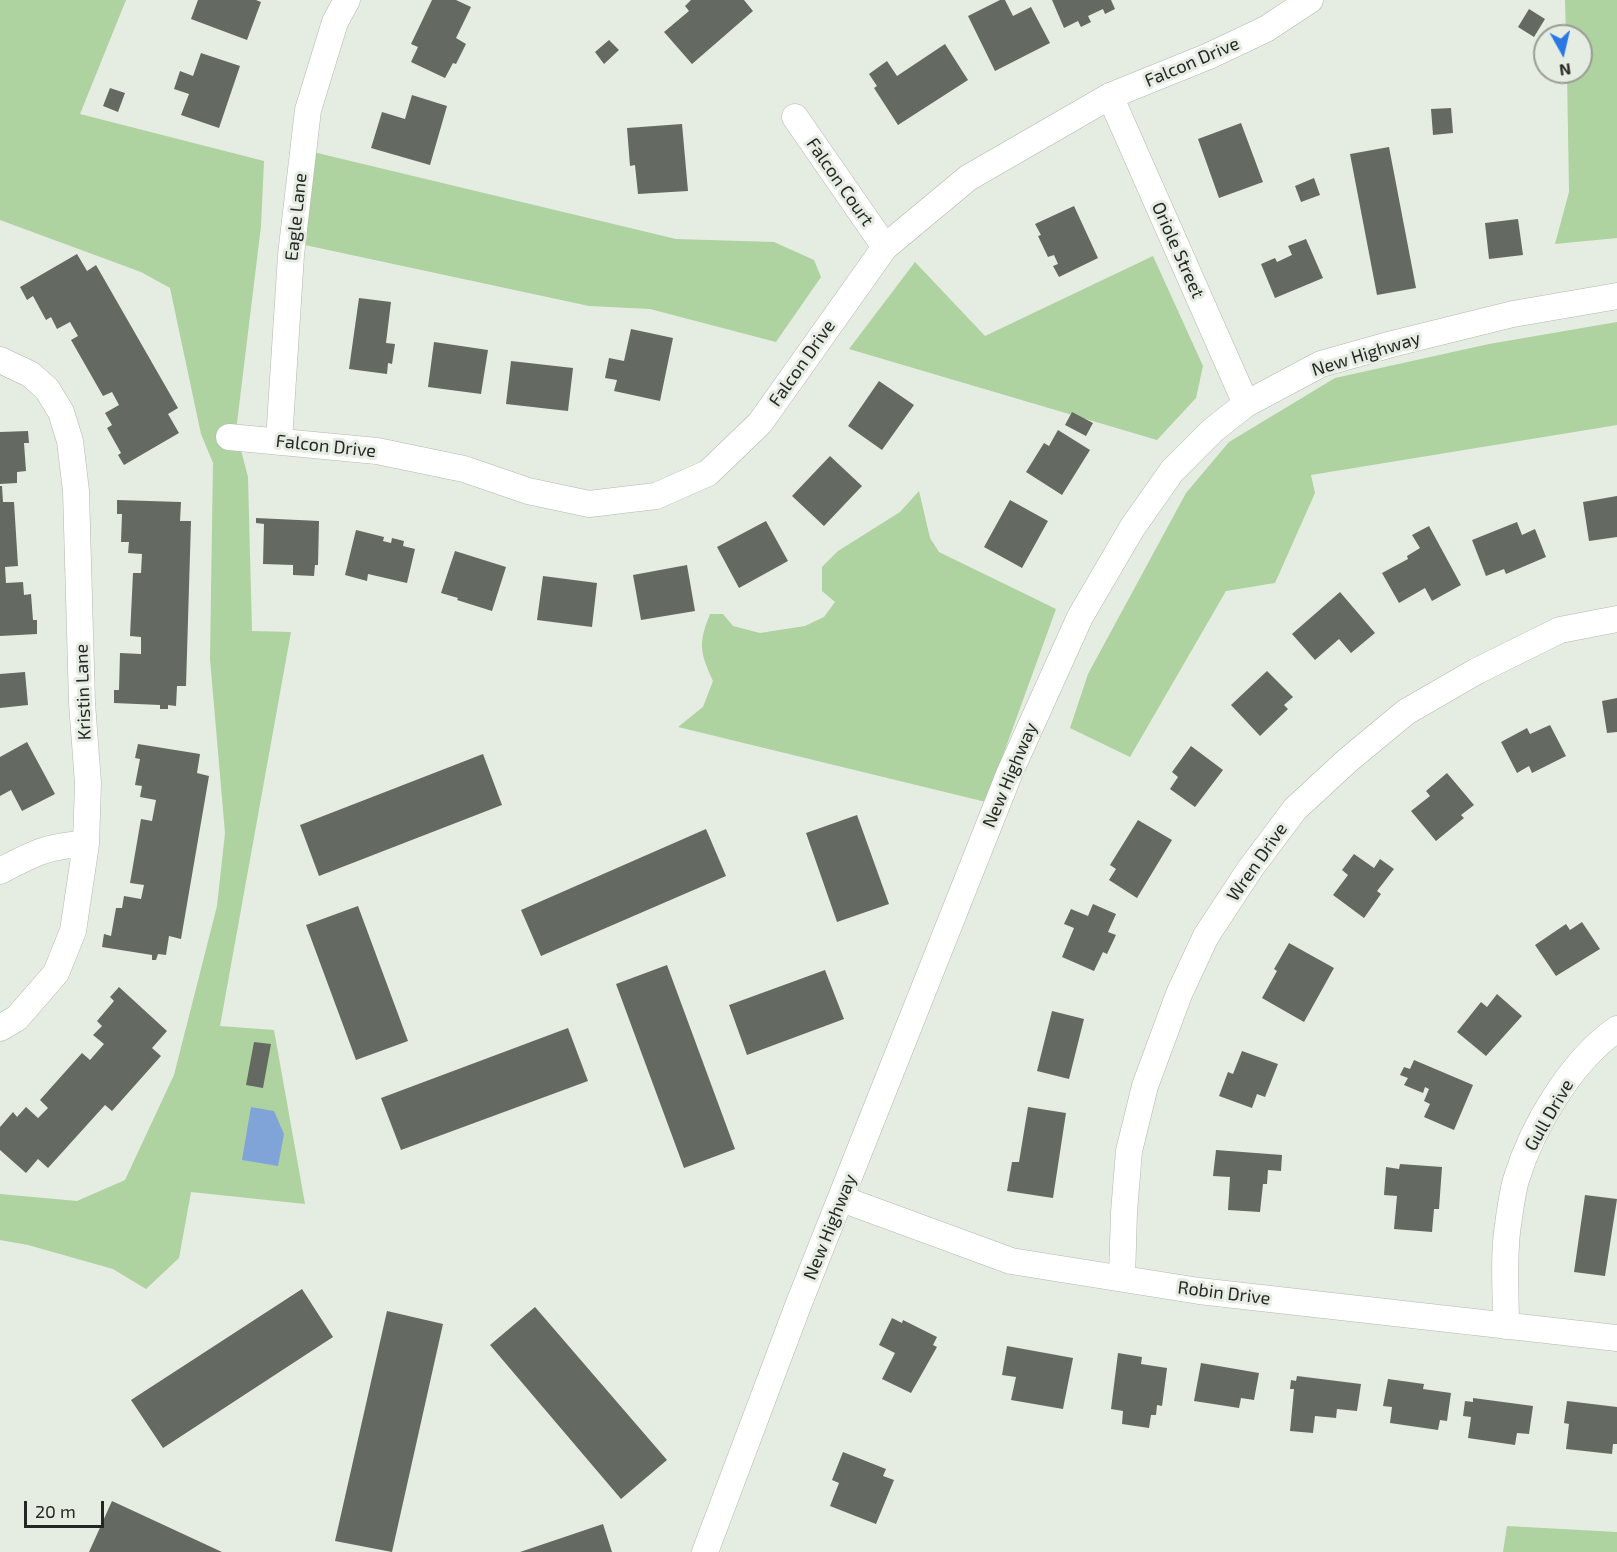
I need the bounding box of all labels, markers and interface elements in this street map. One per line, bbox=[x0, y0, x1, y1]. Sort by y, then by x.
north arrow bbox=[1533, 24, 1593, 84]
street label: Falcon Drive bbox=[1141, 32, 1243, 92]
text: N bbox=[1558, 60, 1572, 81]
street label: Falcon Court bbox=[802, 134, 878, 230]
street label: Eagle Lane bbox=[281, 172, 311, 262]
street label: Oriole Street bbox=[1147, 199, 1209, 301]
street label: Falcon Drive bbox=[764, 316, 840, 410]
street label: New Highway bbox=[1309, 327, 1423, 381]
street label: Falcon Drive bbox=[275, 430, 377, 462]
street label: Kristin Lane bbox=[71, 643, 95, 741]
street label: New Highway bbox=[978, 719, 1042, 831]
street label: Wren Drive bbox=[1222, 819, 1292, 905]
street label: Gull Drive bbox=[1520, 1075, 1578, 1155]
street label: New Highway bbox=[799, 1171, 861, 1283]
street label: Robin Drive bbox=[1176, 1277, 1272, 1309]
scale bar bbox=[27, 1489, 106, 1527]
text: 20 m bbox=[35, 1500, 76, 1522]

